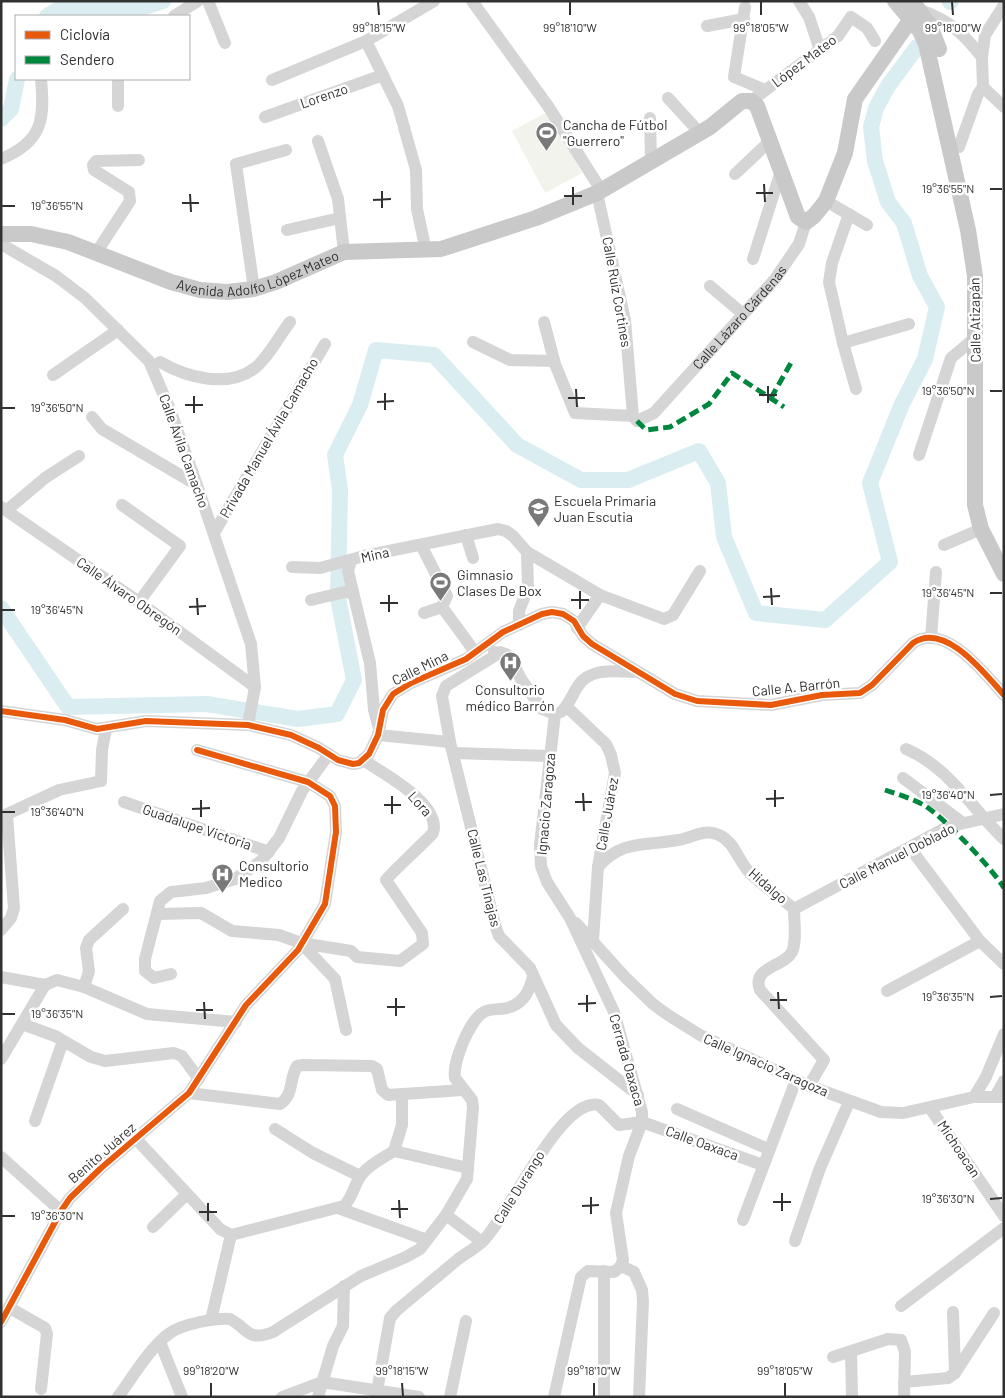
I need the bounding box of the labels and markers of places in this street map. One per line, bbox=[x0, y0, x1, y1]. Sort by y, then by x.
place label: Cancha de Fútbol "Guerrero" bbox=[563, 116, 667, 149]
sports icon: Cancha de Fútbol "Guerrero" bbox=[535, 121, 559, 152]
place label: Escuela Primaria Juan Escutia bbox=[554, 492, 656, 525]
school or university icon: Escuela Primaria Juan Escutia bbox=[526, 497, 550, 528]
place label: Gimnasio Clases De Box bbox=[457, 566, 542, 599]
sports icon: Gimnasio Clases De Box bbox=[429, 571, 453, 602]
hospital icon: Consultorio médico Barrón bbox=[498, 650, 522, 681]
place label: Consultorio médico Barrón bbox=[466, 681, 554, 714]
place label: Consultorio Medico bbox=[239, 857, 309, 890]
hospital icon: Consultorio Medico bbox=[211, 862, 235, 893]

